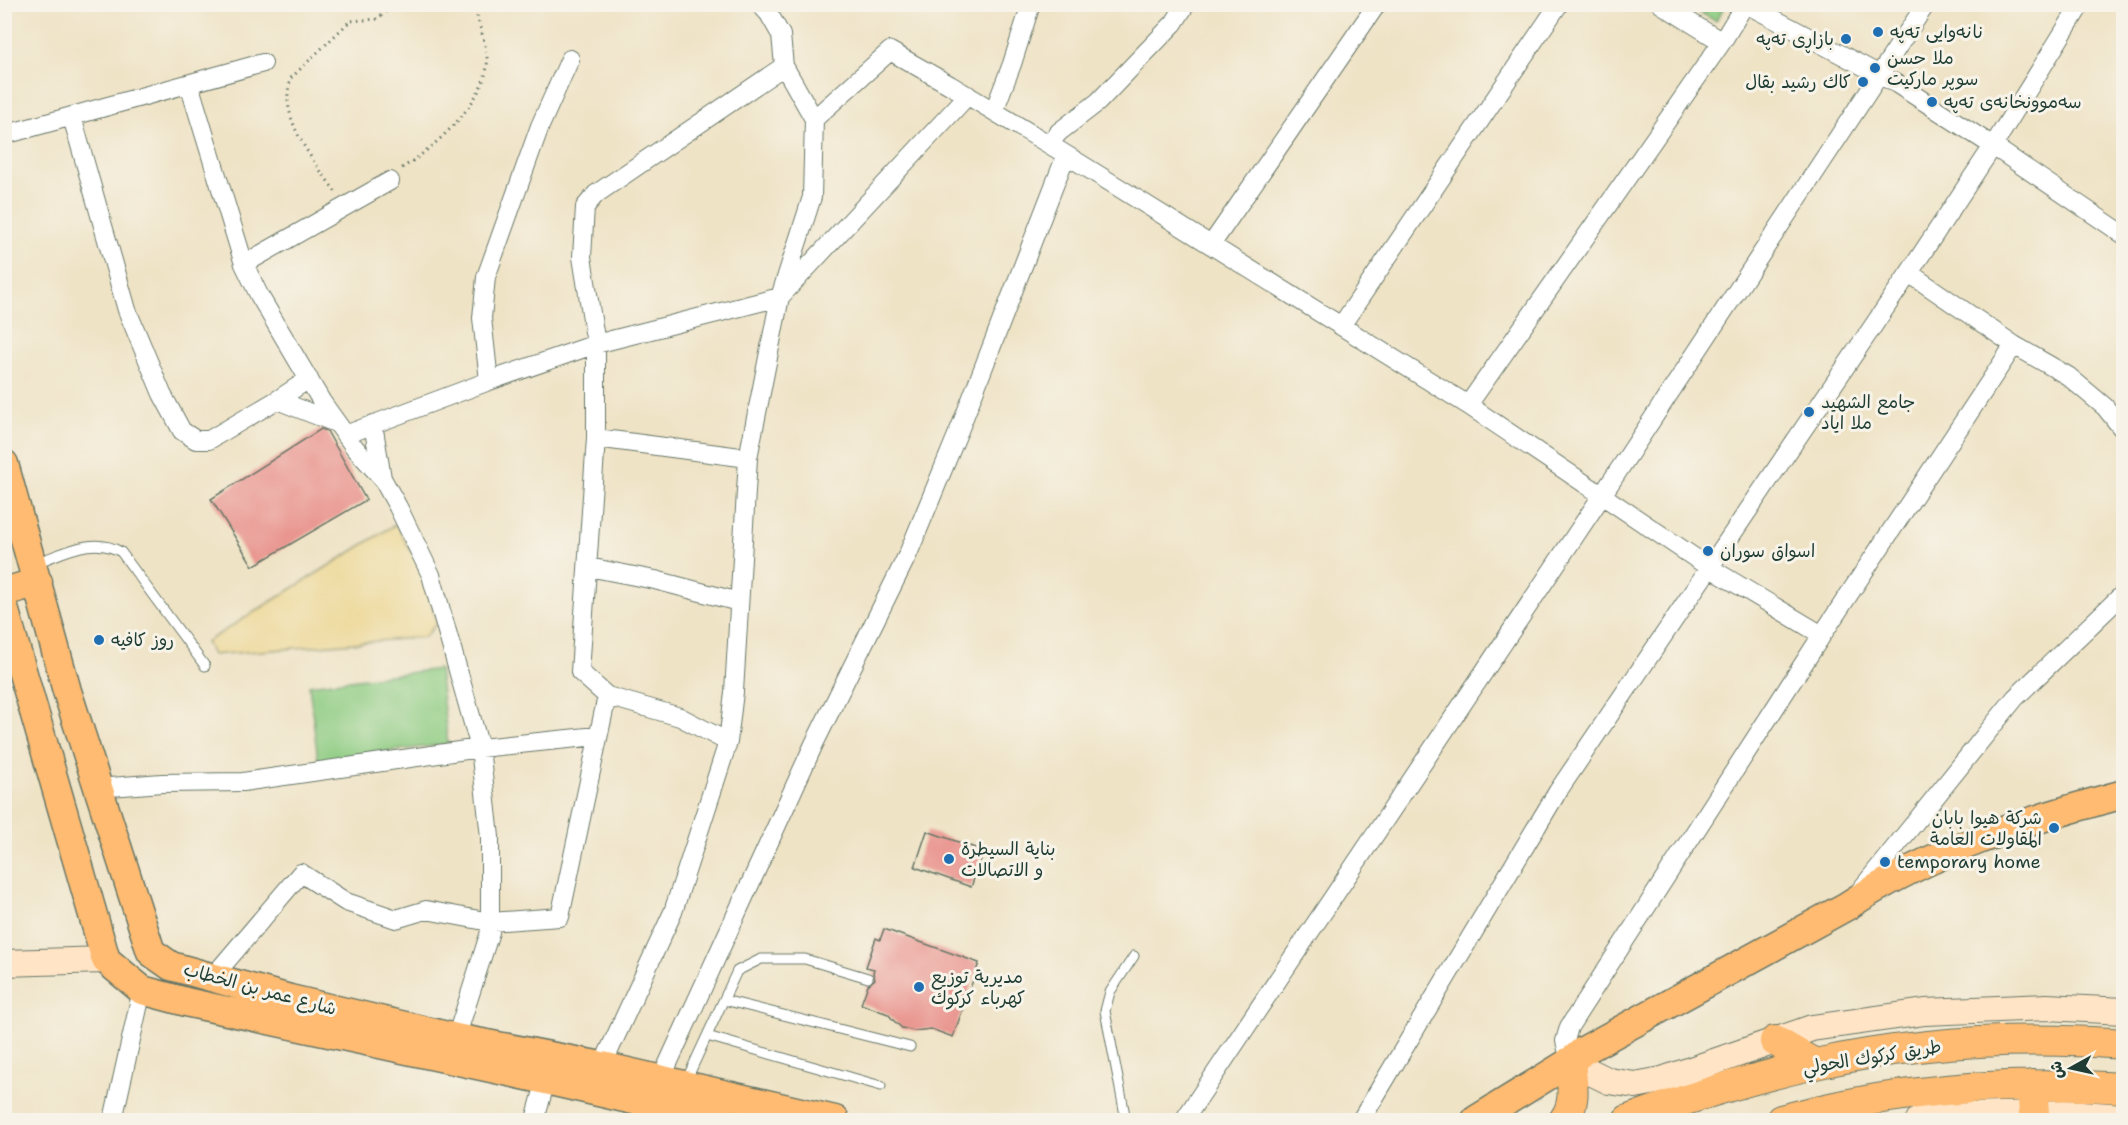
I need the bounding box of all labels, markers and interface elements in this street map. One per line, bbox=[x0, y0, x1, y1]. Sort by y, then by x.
place label: نانەوایی تەپە bbox=[1890, 20, 1983, 44]
marker: نانەوایی تەپە bbox=[1871, 25, 1885, 39]
place label: بازاڕی تەپە bbox=[1756, 27, 1834, 54]
marker: بازاڕی تەپە bbox=[1839, 32, 1853, 46]
place label: ملا حسن سوپر ماركيت bbox=[1887, 46, 1978, 91]
marker: ملا حسن سوپر ماركيت bbox=[1868, 61, 1882, 75]
place label: كاك رشيد بقال bbox=[1745, 70, 1851, 94]
marker: كاك رشيد بقال bbox=[1856, 75, 1870, 89]
place label: سەموونخانەی تەپە bbox=[1944, 90, 2082, 114]
marker: سەموونخانەی تەپە bbox=[1925, 95, 1939, 109]
place label: جامع الشهيد ملا اياد bbox=[1821, 390, 1915, 435]
marker: جامع الشهيد ملا اياد bbox=[1802, 405, 1816, 419]
place label: اسواق سوران bbox=[1720, 539, 1815, 563]
marker: اسواق سوران bbox=[1701, 544, 1715, 558]
place label: روز كافيه bbox=[111, 628, 174, 652]
marker: روز كافيه bbox=[92, 633, 106, 647]
place label: شركة هيوا بابان المقاولات العامة bbox=[1930, 806, 2042, 851]
marker: شركة هيوا بابان المقاولات العامة bbox=[2047, 821, 2061, 835]
place label: بناية السيطرة و الاتصالات bbox=[961, 837, 1056, 882]
place label: temporary home bbox=[1897, 850, 2041, 874]
marker: بناية السيطرة و الاتصالات bbox=[942, 852, 956, 866]
marker: temporary home bbox=[1878, 855, 1892, 869]
street label: شارع عمر بن الخطاب bbox=[181, 957, 339, 1021]
place label: مديرية توزيع كهرباء كركوك bbox=[931, 965, 1026, 1010]
marker: مديرية توزيع كهرباء كركوك bbox=[912, 980, 926, 994]
street label: طريق كركوك الحولي bbox=[1801, 1034, 1944, 1084]
north arrow bbox=[2041, 1038, 2101, 1098]
text: ش bbox=[2045, 1060, 2068, 1080]

